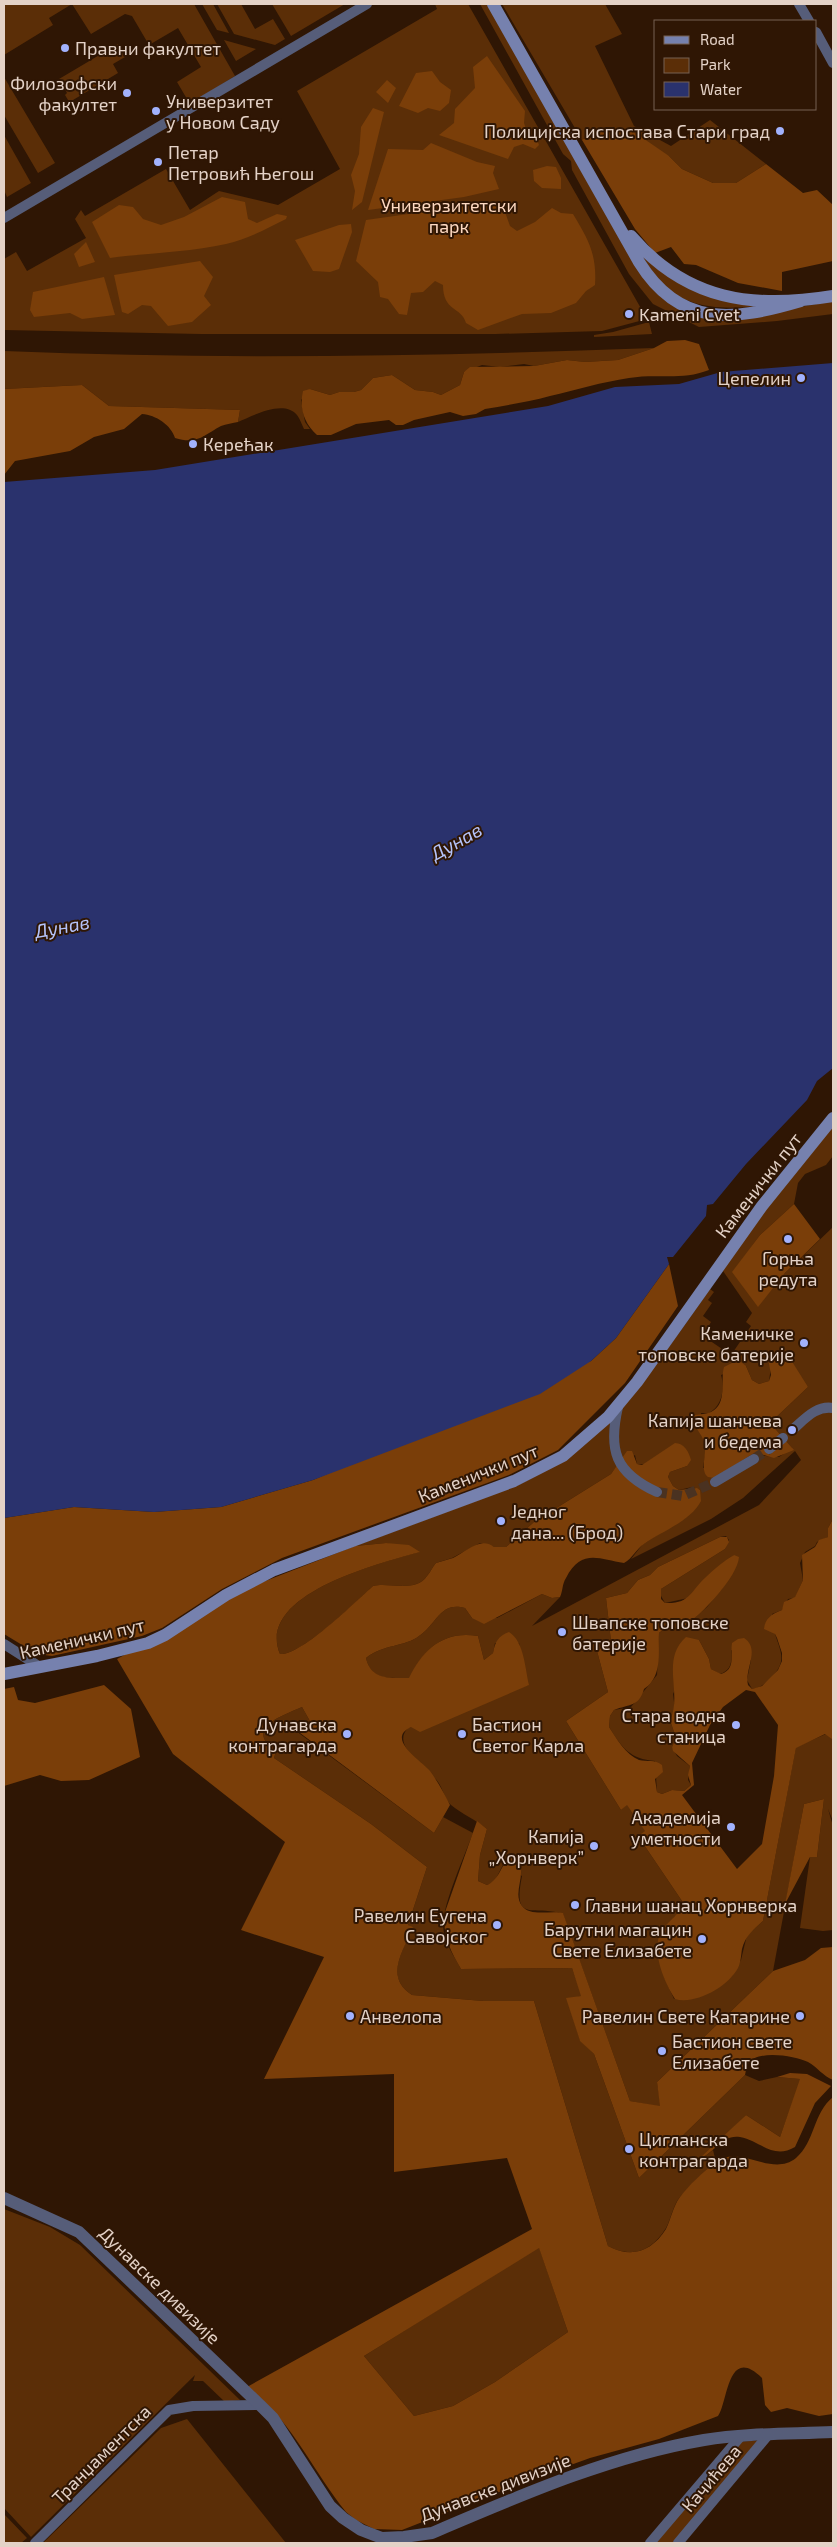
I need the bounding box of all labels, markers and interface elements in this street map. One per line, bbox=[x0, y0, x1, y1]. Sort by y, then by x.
legend bbox=[654, 20, 817, 110]
text: Road bbox=[700, 30, 735, 48]
place label: Правни факултет bbox=[75, 37, 221, 59]
marker: Правни факултет bbox=[59, 42, 71, 54]
text: Park bbox=[700, 55, 731, 73]
place label: Филозофски факултет bbox=[10, 72, 117, 115]
text: Water bbox=[700, 80, 742, 98]
marker: Филозофски факултет bbox=[121, 87, 133, 99]
place label: Универзитет у Новом Саду bbox=[166, 90, 280, 133]
marker: Универзитет у Новом Саду bbox=[150, 105, 162, 117]
place label: Полицијска испостава Стари град bbox=[484, 120, 770, 142]
marker: Полицијска испостава Стари град bbox=[774, 125, 786, 137]
place label: Петар Петровић Његош bbox=[168, 141, 314, 184]
marker: Петар Петровић Његош bbox=[152, 156, 164, 168]
park label: Универзитетски парк bbox=[381, 194, 517, 237]
place label: Kameni Cvet bbox=[639, 303, 740, 325]
marker: Kameni Cvet bbox=[623, 308, 635, 320]
place label: Цепелин bbox=[718, 367, 791, 389]
marker: Цепелин bbox=[795, 372, 807, 384]
place label: Керећак bbox=[203, 433, 274, 455]
marker: Керећак bbox=[187, 438, 199, 450]
water label: Дунав bbox=[425, 817, 486, 865]
water label: Дунав bbox=[32, 910, 91, 942]
street label: Каменички пут bbox=[710, 1128, 806, 1242]
marker: Горња редута bbox=[782, 1233, 794, 1245]
place label: Горња редута bbox=[759, 1247, 817, 1290]
place label: Каменичке топовске батерије bbox=[638, 1322, 794, 1365]
marker: Каменичке топовске батерије bbox=[798, 1337, 810, 1349]
place label: Капија шанчева и бедема bbox=[648, 1409, 782, 1452]
marker: Капија шанчева и бедема bbox=[786, 1424, 798, 1436]
street label: Каменички пут bbox=[415, 1439, 541, 1507]
place label: Једног дана... (Брод) bbox=[511, 1500, 623, 1543]
marker: Једног дана... (Брод) bbox=[495, 1515, 507, 1527]
place label: Швапске топовске батерије bbox=[572, 1611, 729, 1654]
street label: Каменички пут bbox=[17, 1613, 147, 1663]
marker: Швапске топовске батерије bbox=[556, 1626, 568, 1638]
place label: Стара водна станица bbox=[622, 1704, 726, 1747]
place label: Дунавска контрагарда bbox=[228, 1713, 337, 1756]
place label: Бастион Светог Карла bbox=[472, 1713, 584, 1756]
marker: Стара водна станица bbox=[730, 1719, 742, 1731]
marker: Дунавска контрагарда bbox=[341, 1728, 353, 1740]
marker: Бастион Светог Карла bbox=[456, 1728, 468, 1740]
place label: Академија уметности bbox=[631, 1806, 721, 1849]
marker: Академија уметности bbox=[725, 1821, 737, 1833]
place label: Капија „Хорнверк” bbox=[489, 1825, 584, 1868]
marker: Капија „Хорнверк” bbox=[588, 1840, 600, 1852]
place label: Главни шанац Хорнверка bbox=[585, 1894, 797, 1916]
marker: Главни шанац Хорнверка bbox=[569, 1899, 581, 1911]
place label: Равелин Еугена Савојског bbox=[354, 1904, 487, 1947]
place label: Барутни магацин Свете Елизабете bbox=[544, 1918, 692, 1961]
marker: Равелин Еугена Савојског bbox=[491, 1919, 503, 1931]
marker: Барутни магацин Свете Елизабете bbox=[696, 1933, 708, 1945]
place label: Анвелопа bbox=[360, 2005, 442, 2027]
place label: Равелин Свете Катарине bbox=[582, 2005, 790, 2027]
marker: Анвелопа bbox=[344, 2010, 356, 2022]
marker: Равелин Свете Катарине bbox=[794, 2010, 806, 2022]
place label: Бастион свете Елизабете bbox=[672, 2030, 792, 2073]
marker: Бастион свете Елизабете bbox=[656, 2045, 668, 2057]
place label: Цигланска контрагарда bbox=[639, 2128, 748, 2171]
marker: Цигланска контрагарда bbox=[623, 2143, 635, 2155]
street label: Дунавске дивизије bbox=[95, 2222, 225, 2348]
street label: Транџаментска bbox=[47, 2400, 155, 2508]
street label: Качићева bbox=[677, 2440, 745, 2516]
street label: Дунавске дивизије bbox=[416, 2448, 574, 2526]

